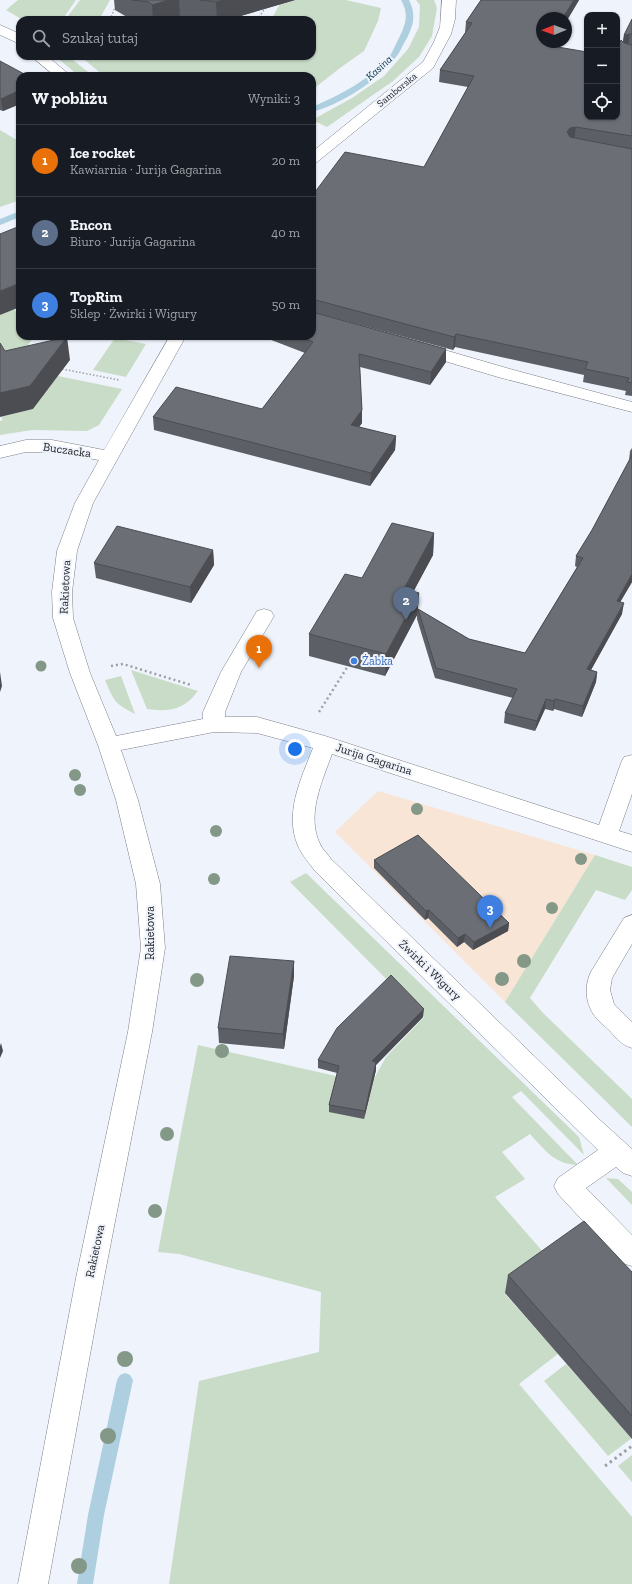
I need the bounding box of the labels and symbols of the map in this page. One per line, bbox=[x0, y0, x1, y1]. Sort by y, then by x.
north arrow bbox=[536, 12, 572, 48]
water label: Kasina bbox=[363, 52, 395, 83]
street label: Samborska bbox=[375, 70, 420, 110]
street label: Buczacka bbox=[42, 440, 92, 460]
street label: Rakietowa bbox=[57, 560, 73, 614]
pin: 2 bbox=[393, 587, 419, 620]
pin: 1 bbox=[246, 635, 272, 668]
place label: Żabka bbox=[362, 654, 393, 668]
marker: Żabka bbox=[349, 656, 359, 666]
your location bbox=[285, 739, 305, 759]
street label: Jurija Gagarina bbox=[334, 740, 414, 779]
pin: 3 bbox=[477, 895, 503, 928]
street label: Rakietowa bbox=[143, 906, 157, 960]
street label: Żwirki i Wigury bbox=[396, 937, 465, 1004]
street label: Rakietowa bbox=[83, 1223, 107, 1279]

